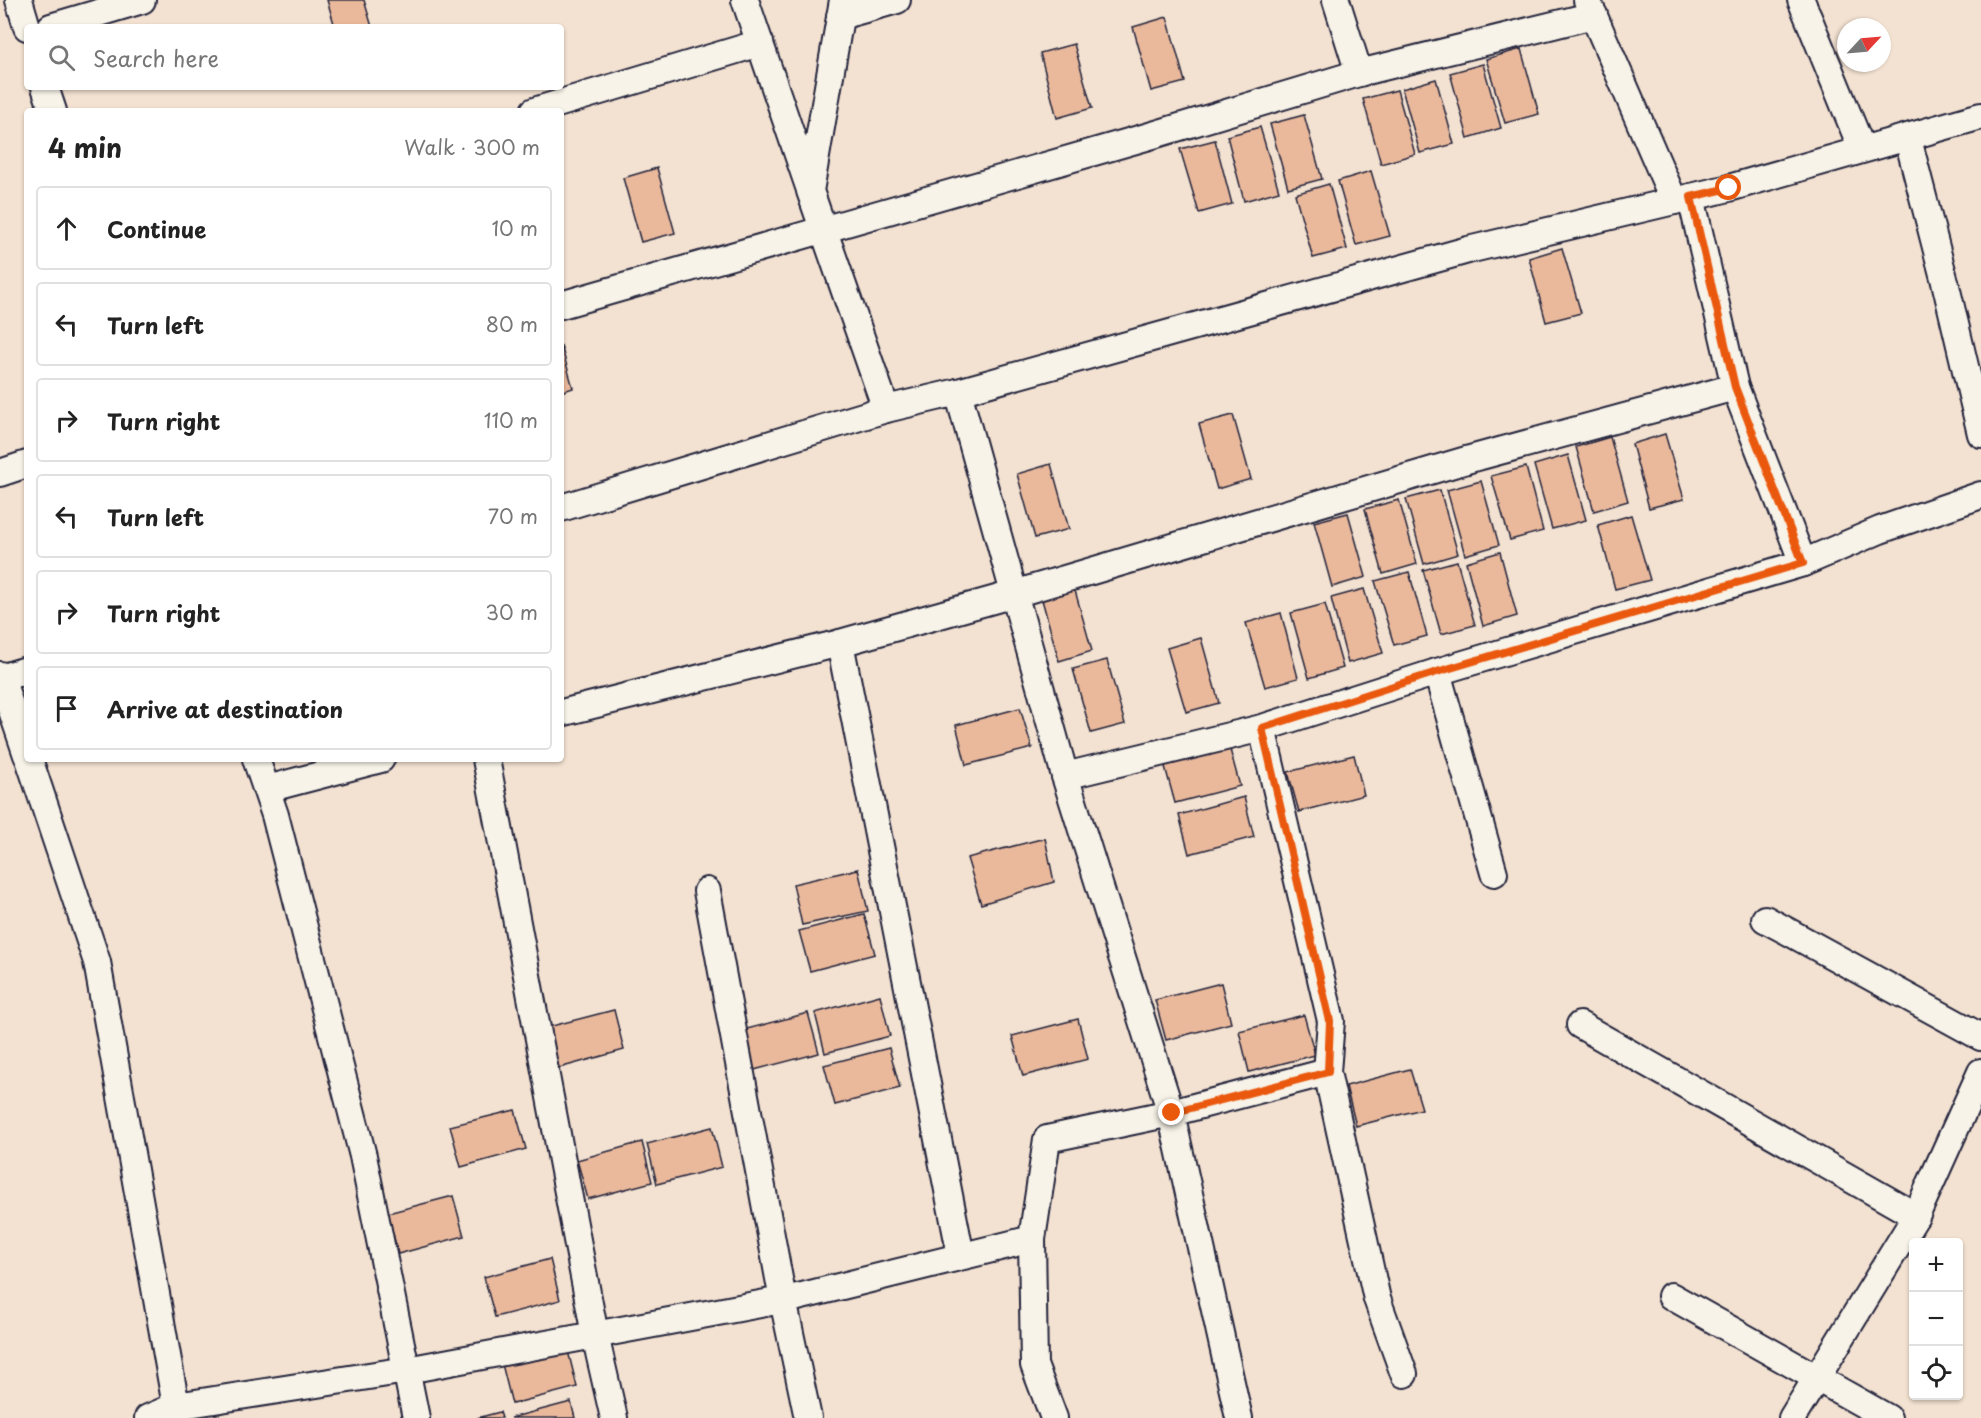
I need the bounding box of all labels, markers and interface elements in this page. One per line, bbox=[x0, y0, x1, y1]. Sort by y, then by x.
north arrow bbox=[1837, 18, 1891, 72]
search box bbox=[24, 24, 564, 90]
icon: search bbox=[45, 41, 78, 74]
text: Search here bbox=[93, 41, 219, 74]
text: 4 min bbox=[48, 128, 122, 167]
text: Walk · 300 m bbox=[404, 132, 540, 162]
route start bbox=[1715, 174, 1741, 200]
icon: ahead bbox=[50, 212, 83, 245]
text: Continue bbox=[107, 212, 206, 245]
text: 10 m bbox=[491, 213, 538, 243]
icon: left bbox=[50, 308, 83, 341]
text: Turn left bbox=[107, 308, 204, 341]
text: 80 m bbox=[486, 309, 538, 339]
icon: right bbox=[50, 404, 83, 437]
text: Turn right bbox=[107, 404, 220, 437]
text: 110 m bbox=[484, 405, 538, 435]
icon: left bbox=[50, 500, 83, 533]
text: Turn left bbox=[107, 500, 204, 533]
text: 70 m bbox=[488, 501, 538, 531]
icon: right bbox=[50, 596, 83, 629]
text: Turn right bbox=[107, 596, 220, 629]
text: 30 m bbox=[485, 597, 538, 627]
icon: arrive bbox=[50, 692, 83, 725]
text: Arrive at destination bbox=[107, 692, 343, 725]
route end bbox=[1158, 1099, 1184, 1125]
map controls bbox=[1909, 1238, 1963, 1400]
button: + bbox=[1909, 1238, 1963, 1292]
button: − bbox=[1909, 1292, 1963, 1346]
button: locate bbox=[1909, 1346, 1963, 1400]

